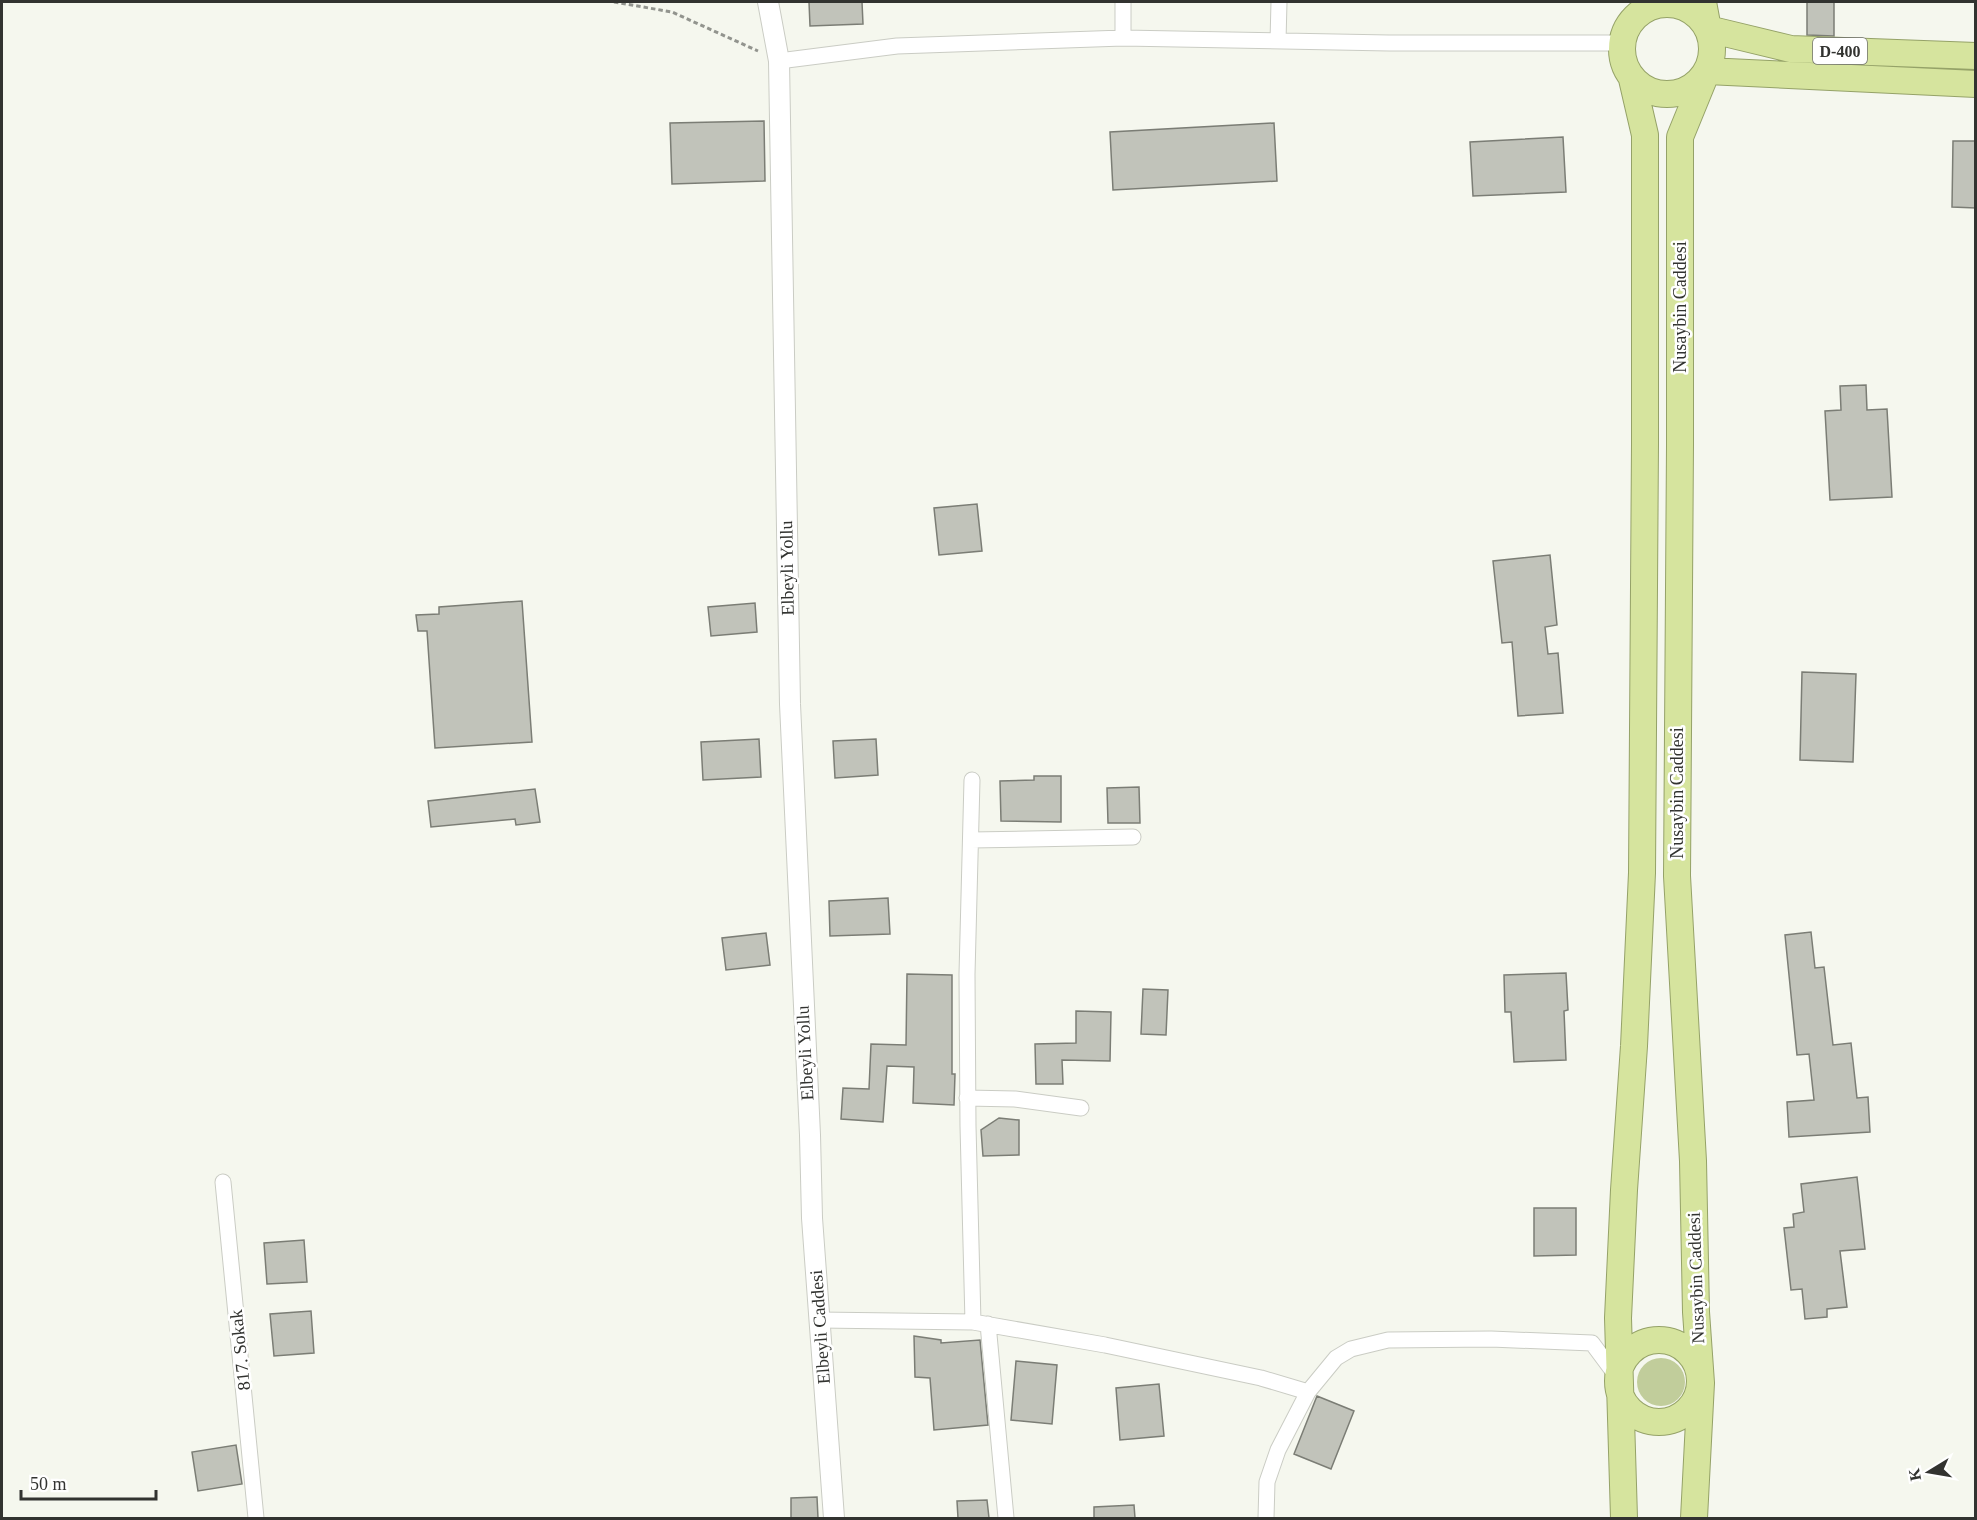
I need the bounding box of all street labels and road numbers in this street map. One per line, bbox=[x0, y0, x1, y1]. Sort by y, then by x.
road number: D-400 bbox=[1813, 38, 1867, 64]
street label: Nusaybin Caddesi bbox=[1670, 241, 1690, 373]
street label: Elbeyli Yollu bbox=[776, 520, 798, 616]
street label: Nusaybin Caddesi bbox=[1667, 727, 1687, 859]
street label: Elbeyli Yollu bbox=[793, 1005, 817, 1101]
street label: Nusaybin Caddesi bbox=[1684, 1212, 1708, 1344]
street label: Elbeyli Caddesi bbox=[806, 1269, 834, 1385]
street label: 817. Sokak bbox=[226, 1309, 254, 1391]

